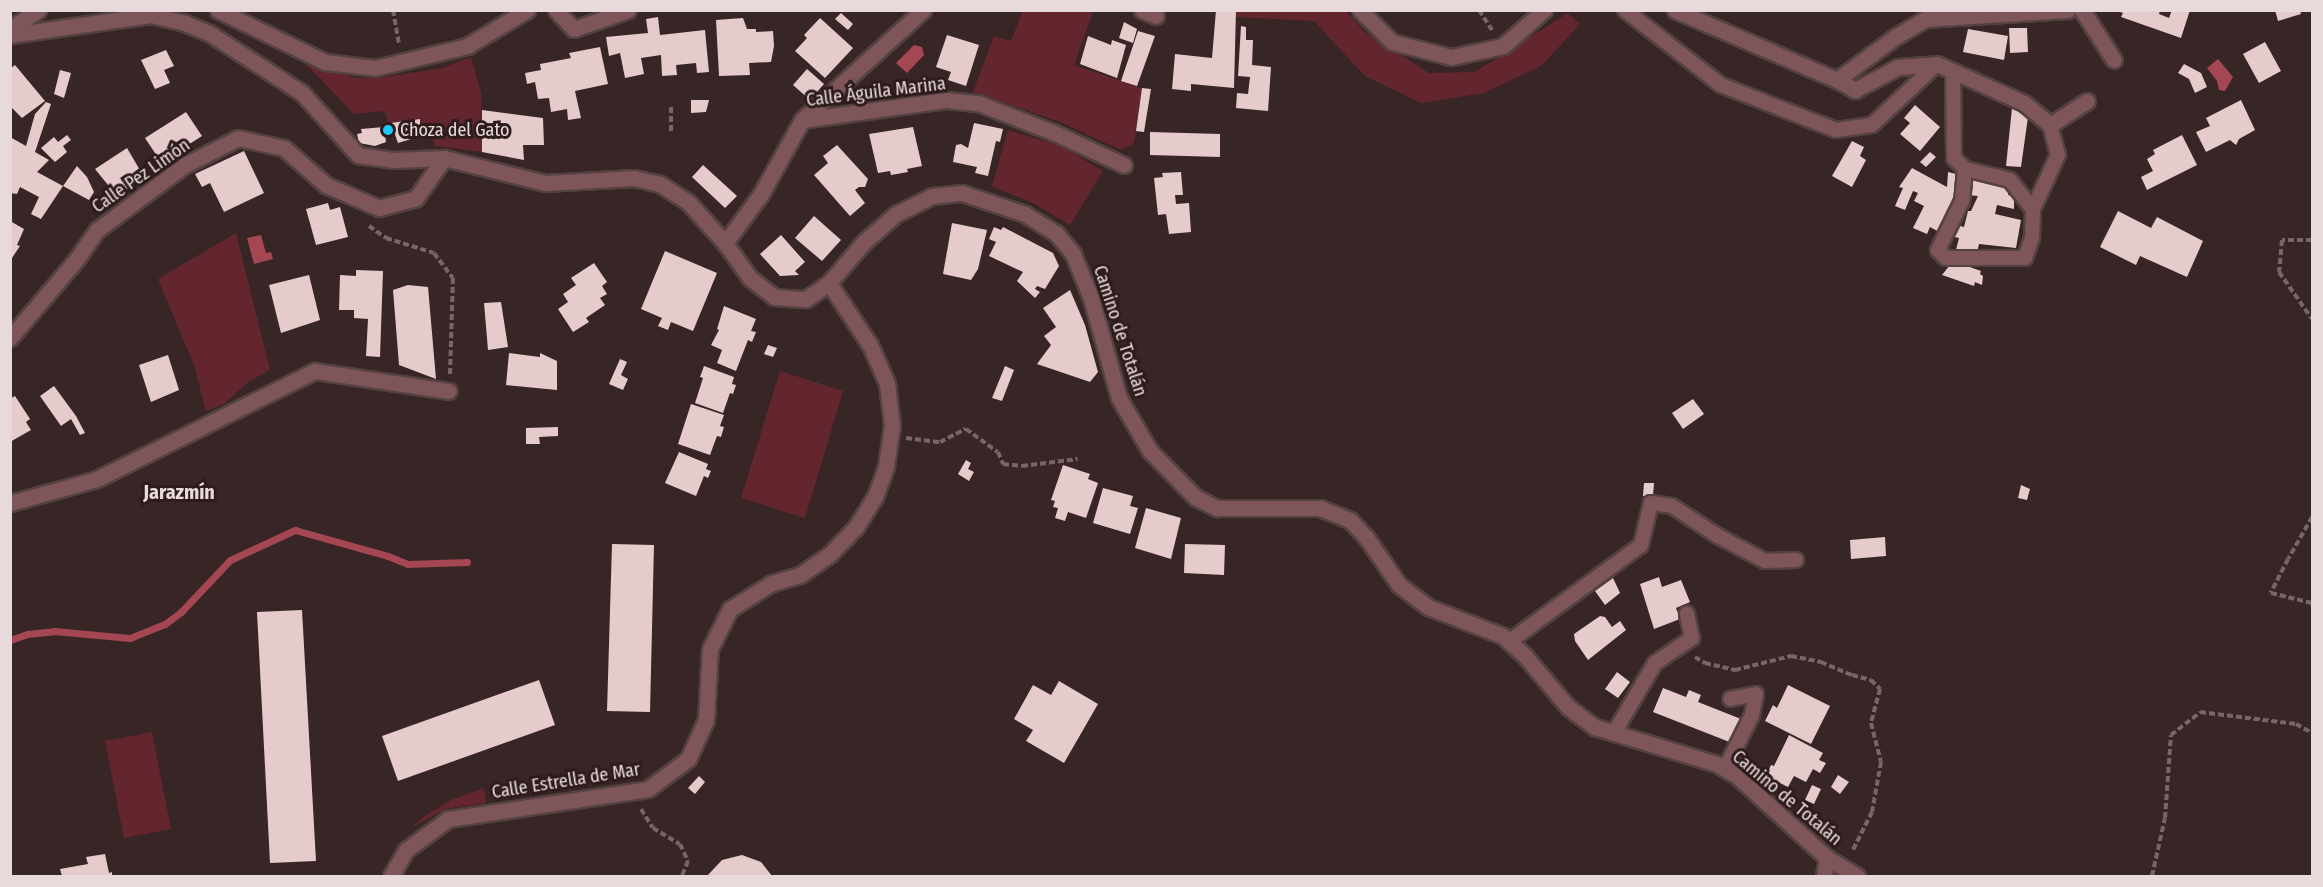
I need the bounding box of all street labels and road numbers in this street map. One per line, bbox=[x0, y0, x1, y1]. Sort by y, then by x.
street label: Calle Águila Marina bbox=[805, 73, 947, 111]
street label: Calle Pez Limón bbox=[88, 134, 194, 218]
street label: Camino de Totalán bbox=[1089, 263, 1151, 399]
street label: Camino de Totalán bbox=[1728, 746, 1846, 850]
street label: Calle Estrella de Mar bbox=[490, 759, 642, 803]

